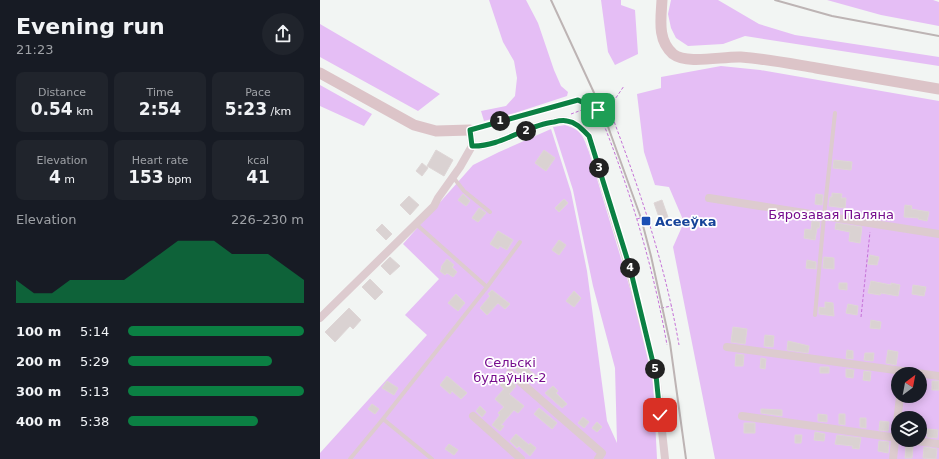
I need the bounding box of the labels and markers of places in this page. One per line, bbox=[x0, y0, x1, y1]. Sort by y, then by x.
pin bbox=[581, 93, 615, 127]
pin: 1 bbox=[490, 111, 510, 131]
pin: 2 bbox=[516, 121, 536, 141]
pin: 3 bbox=[589, 158, 609, 178]
place label: Асееўка bbox=[655, 214, 716, 229]
marker: Асееўка bbox=[640, 215, 652, 227]
pin: 4 bbox=[620, 258, 640, 278]
pin: 5 bbox=[645, 359, 665, 379]
pin bbox=[643, 398, 677, 432]

